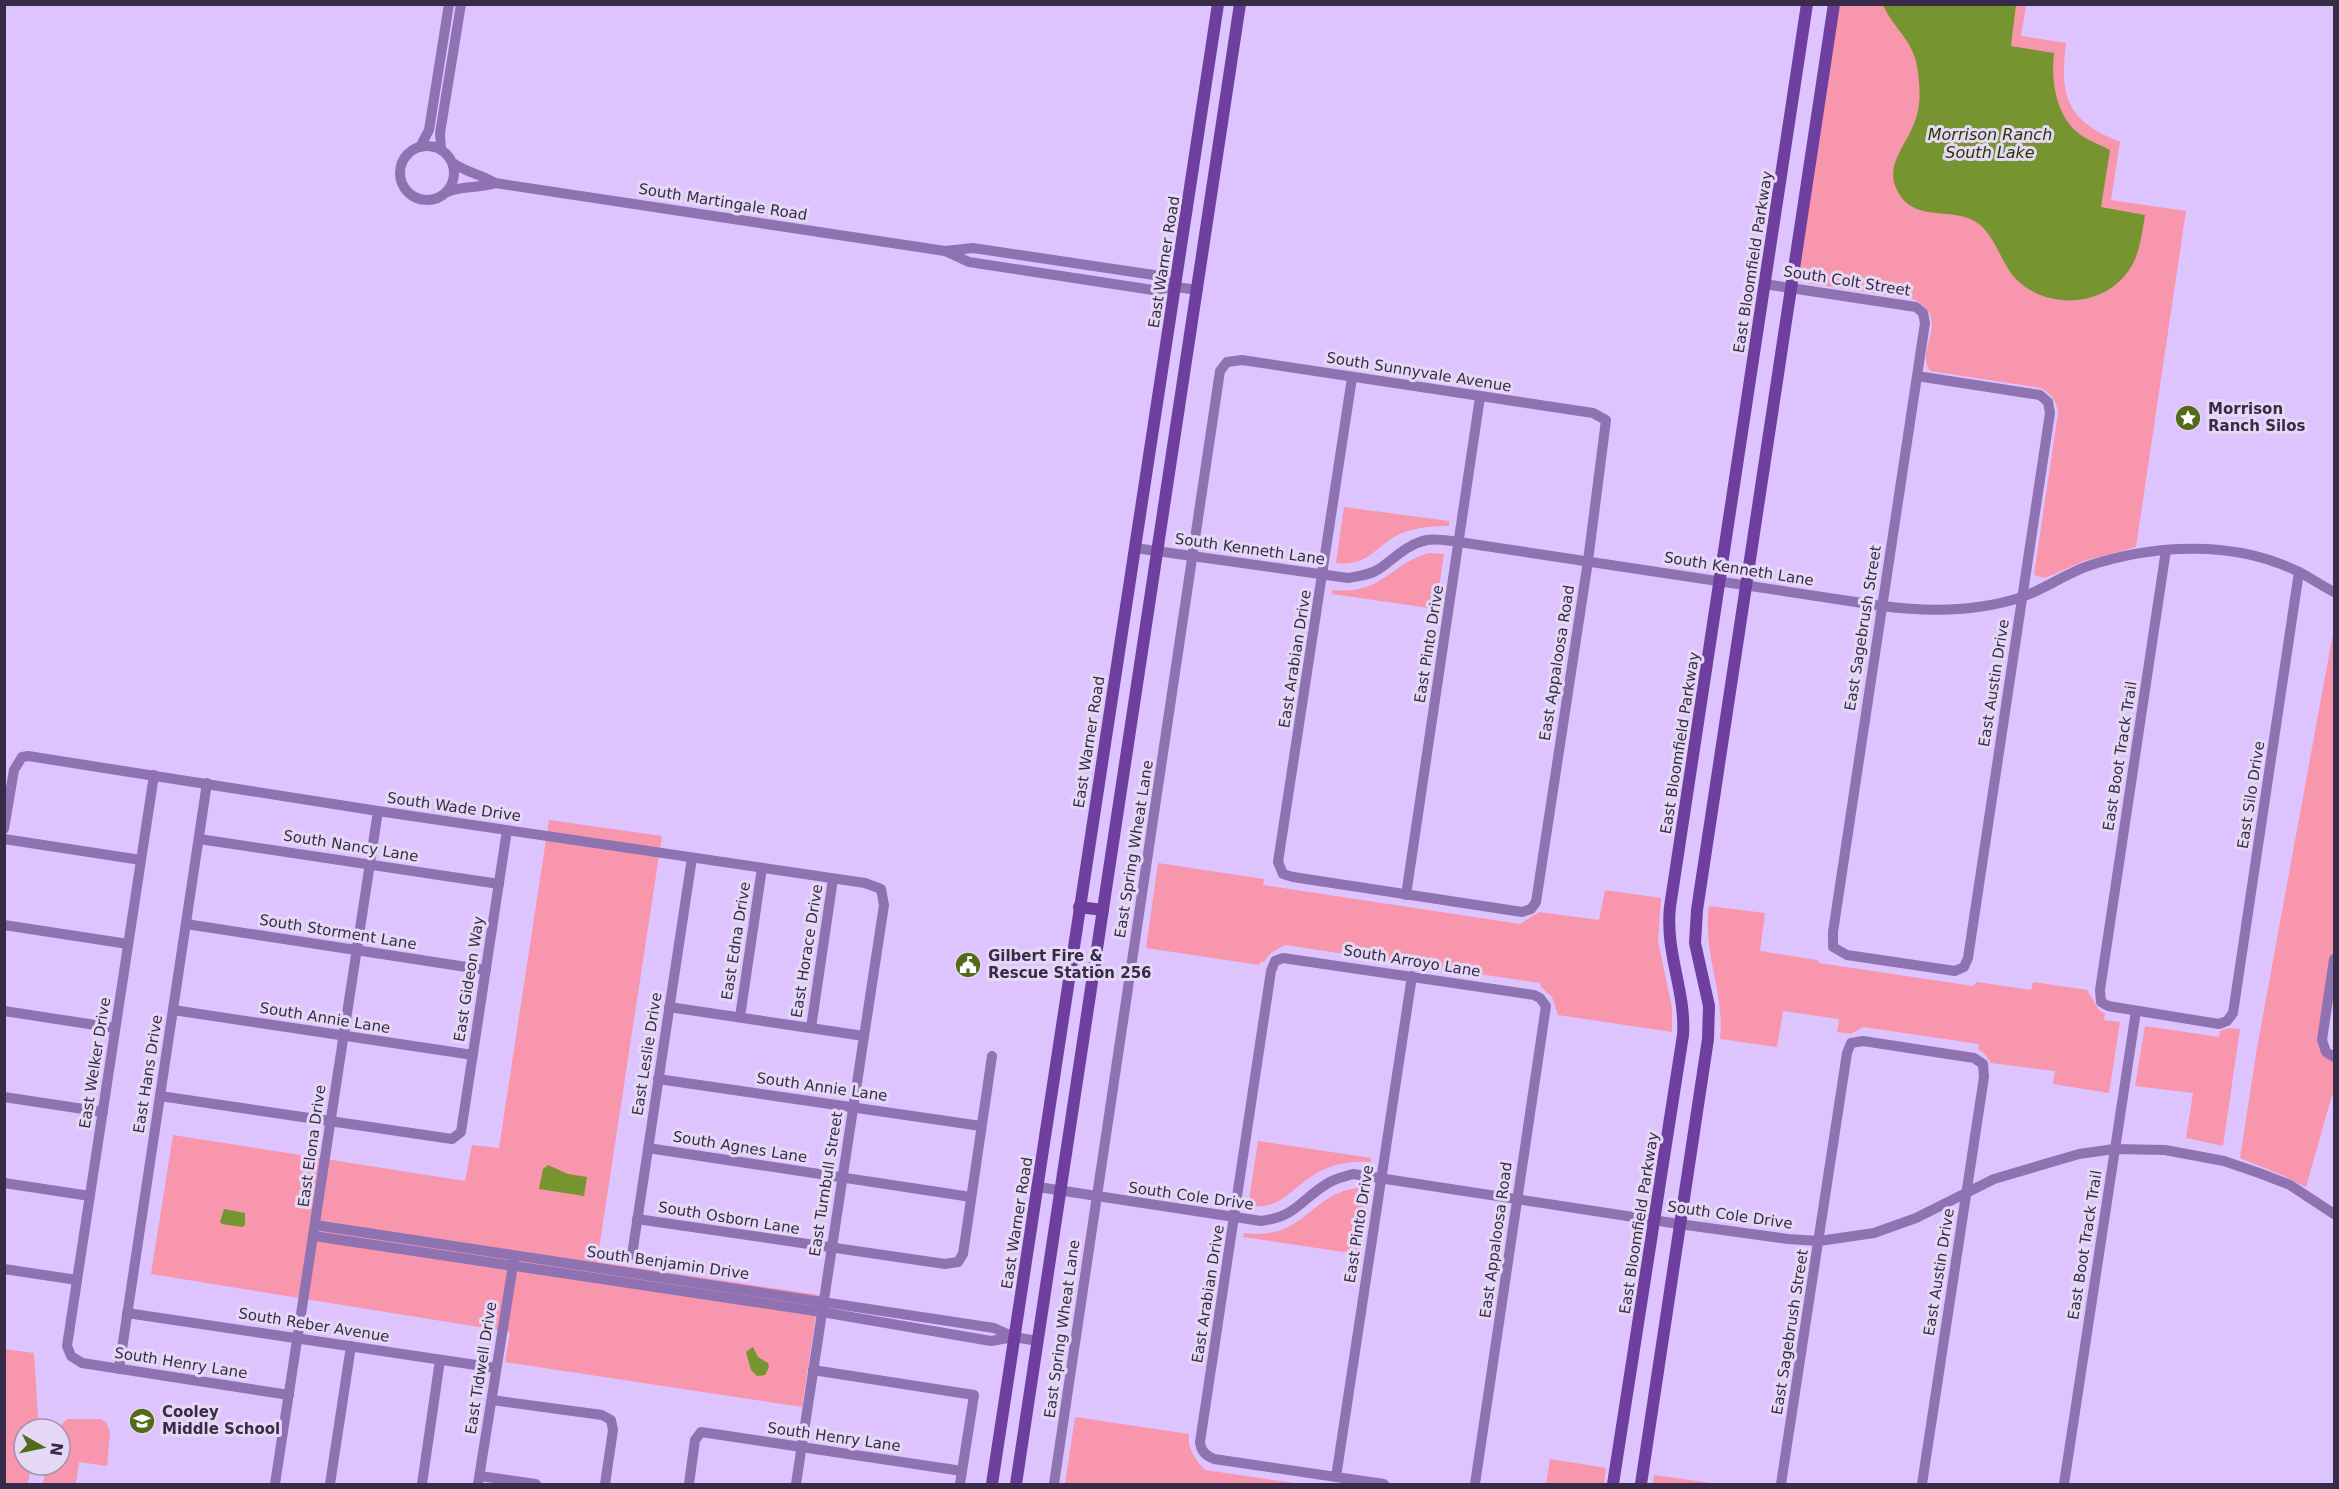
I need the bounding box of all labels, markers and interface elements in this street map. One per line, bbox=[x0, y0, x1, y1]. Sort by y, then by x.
water label: Morrison Ranch South Lake bbox=[1928, 125, 2052, 162]
street label: East Bloomfield Parkway bbox=[1730, 169, 1776, 354]
street label: South Martingale Road bbox=[637, 180, 809, 224]
street label: East Warner Road bbox=[1145, 195, 1183, 329]
street label: South Colt Street bbox=[1782, 262, 1912, 300]
street label: South Sunnyvale Avenue bbox=[1325, 348, 1513, 396]
place label: Morrison Ranch Silos bbox=[2208, 400, 2306, 435]
place icon: Morrison Ranch Silos bbox=[2173, 403, 2203, 433]
street label: South Kenneth Lane bbox=[1174, 530, 1326, 568]
street label: East Sagebrush Street bbox=[1841, 544, 1885, 712]
street label: South Kenneth Lane bbox=[1663, 548, 1815, 590]
street label: East Pinto Drive bbox=[1411, 584, 1447, 704]
street label: East Appaloosa Road bbox=[1536, 584, 1578, 742]
street label: East Arabian Drive bbox=[1275, 589, 1315, 729]
street label: East Austin Drive bbox=[1975, 618, 2013, 748]
street label: East Bloomfield Parkway bbox=[1657, 650, 1703, 835]
street label: East Warner Road bbox=[1070, 675, 1108, 809]
street label: East Boot Track Trail bbox=[2099, 680, 2141, 832]
street label: East Silo Drive bbox=[2234, 740, 2268, 850]
street label: East Spring Wheat Lane bbox=[1111, 759, 1157, 939]
street label: South Wade Drive bbox=[386, 789, 522, 825]
street label: South Nancy Lane bbox=[282, 826, 420, 866]
street label: East Edna Drive bbox=[718, 881, 754, 1001]
street label: East Horace Drive bbox=[788, 883, 826, 1019]
street label: South Storment Lane bbox=[258, 911, 418, 953]
street label: East Gideon Way bbox=[450, 915, 488, 1043]
street label: South Arroyo Lane bbox=[1342, 941, 1482, 981]
place label: Gilbert Fire & Rescue Station 256 bbox=[988, 947, 1152, 982]
public building icon: Gilbert Fire & Rescue Station 256 bbox=[953, 950, 983, 980]
street label: East Leslie Drive bbox=[628, 991, 666, 1117]
street label: East Welker Drive bbox=[76, 996, 114, 1130]
street label: South Annie Lane bbox=[258, 999, 392, 1037]
street label: East Hans Drive bbox=[130, 1013, 166, 1135]
street label: South Annie Lane bbox=[755, 1069, 889, 1105]
street label: East Elona Drive bbox=[294, 1084, 330, 1208]
street label: East Turnbull Street bbox=[806, 1110, 846, 1258]
street label: South Agnes Lane bbox=[672, 1127, 808, 1167]
street label: East Bloomfield Parkway bbox=[1616, 1130, 1662, 1315]
street label: East Warner Road bbox=[998, 1156, 1036, 1290]
street label: East Appaloosa Road bbox=[1476, 1161, 1516, 1319]
street label: East Pinto Drive bbox=[1341, 1164, 1377, 1284]
street label: East Boot Track Trail bbox=[2064, 1169, 2106, 1321]
street label: South Cole Drive bbox=[1127, 1178, 1255, 1214]
street label: South Cole Drive bbox=[1666, 1197, 1794, 1233]
street label: South Osborn Lane bbox=[657, 1198, 801, 1238]
street label: East Austin Drive bbox=[1920, 1207, 1958, 1337]
street label: East Arabian Drive bbox=[1188, 1224, 1228, 1364]
street label: East Spring Wheat Lane bbox=[1041, 1239, 1083, 1419]
street label: South Benjamin Drive bbox=[586, 1243, 750, 1283]
street label: East Sagebrush Street bbox=[1768, 1248, 1812, 1416]
street label: East Tidwell Drive bbox=[462, 1300, 500, 1436]
street label: South Reber Avenue bbox=[237, 1304, 391, 1346]
street label: South Henry Lane bbox=[113, 1344, 249, 1382]
place label: Cooley Middle School bbox=[162, 1403, 280, 1438]
school or university icon: Cooley Middle School bbox=[127, 1406, 157, 1436]
north arrow bbox=[12, 1417, 72, 1477]
street label: South Henry Lane bbox=[766, 1419, 902, 1455]
text: N bbox=[46, 1441, 67, 1457]

